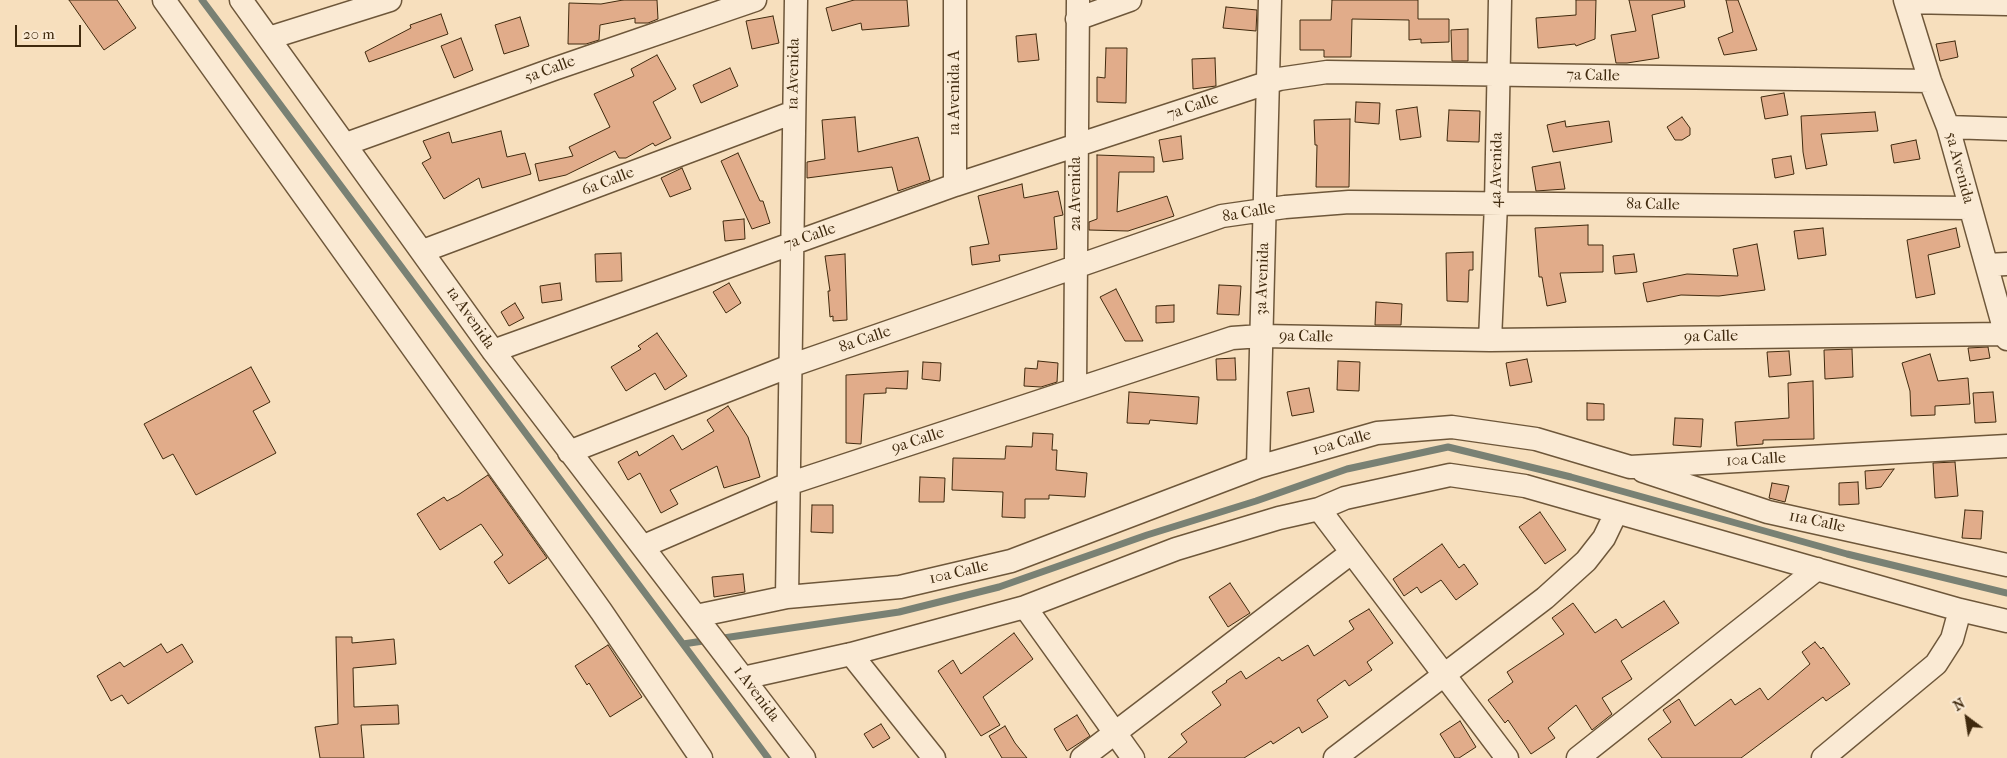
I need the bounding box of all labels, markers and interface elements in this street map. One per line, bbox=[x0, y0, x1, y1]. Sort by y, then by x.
scale bar bbox=[18, 15, 84, 47]
text: 20 m bbox=[23, 25, 55, 43]
street label: 1a Avenida bbox=[784, 38, 804, 110]
street label: 1a Avenida A bbox=[945, 50, 965, 136]
street label: 5a Calle bbox=[522, 52, 578, 88]
street label: 7a Calle bbox=[1566, 66, 1620, 86]
street label: 7a Calle bbox=[1165, 89, 1221, 125]
street label: 5a Avenida bbox=[1940, 130, 1978, 206]
street label: 4a Avenida bbox=[1487, 132, 1507, 208]
street label: 2a Avenida bbox=[1066, 157, 1086, 231]
street label: 6a Calle bbox=[579, 163, 637, 201]
street label: 8a Calle bbox=[1626, 195, 1680, 215]
street label: 8a Calle bbox=[1221, 199, 1277, 227]
street label: 7a Calle bbox=[782, 219, 838, 255]
street label: 3a Avenida bbox=[1252, 242, 1274, 316]
street label: 1a Avenida bbox=[441, 283, 499, 353]
street label: 8a Calle bbox=[836, 322, 894, 358]
street label: 9a Calle bbox=[1279, 327, 1333, 347]
street label: 9a Calle bbox=[1684, 327, 1738, 347]
street label: 9a Calle bbox=[889, 424, 947, 458]
street label: 10a Calle bbox=[1310, 425, 1374, 461]
street label: 10a Calle bbox=[1725, 449, 1787, 471]
street label: 11a Calle bbox=[1787, 507, 1847, 537]
street label: 10a Calle bbox=[928, 557, 990, 589]
street label: 1 Avenida bbox=[729, 662, 783, 726]
north arrow bbox=[1942, 693, 1992, 743]
text: N bbox=[1950, 695, 1968, 715]

